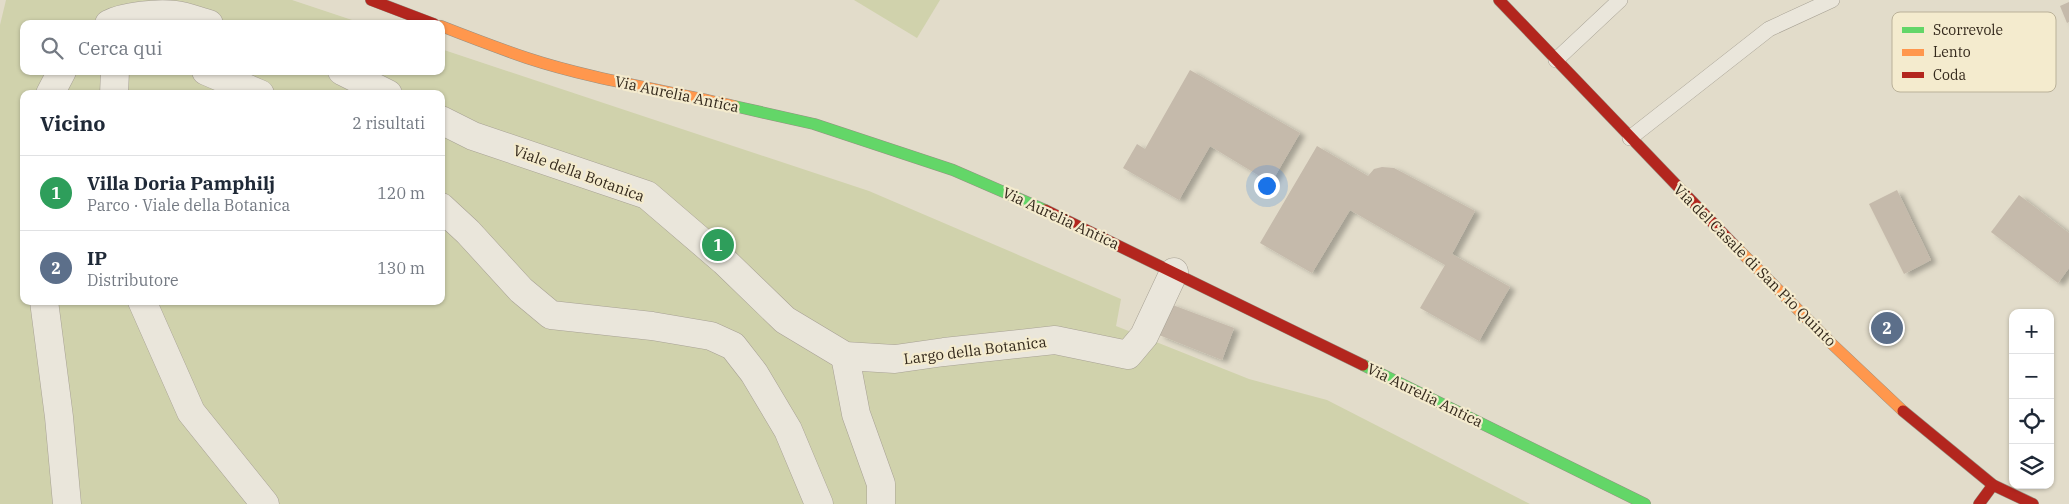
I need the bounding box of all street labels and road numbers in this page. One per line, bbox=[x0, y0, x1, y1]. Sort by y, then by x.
street label: Via Aurelia Antica bbox=[613, 72, 741, 116]
street label: Viale della Botanica bbox=[511, 140, 647, 206]
street label: Via del Casale di San Pio Quinto bbox=[1670, 180, 1840, 350]
street label: Via Aurelia Antica bbox=[1000, 183, 1122, 253]
street label: Largo della Botanica bbox=[902, 332, 1048, 368]
street label: Via Aurelia Antica bbox=[1364, 359, 1486, 431]

